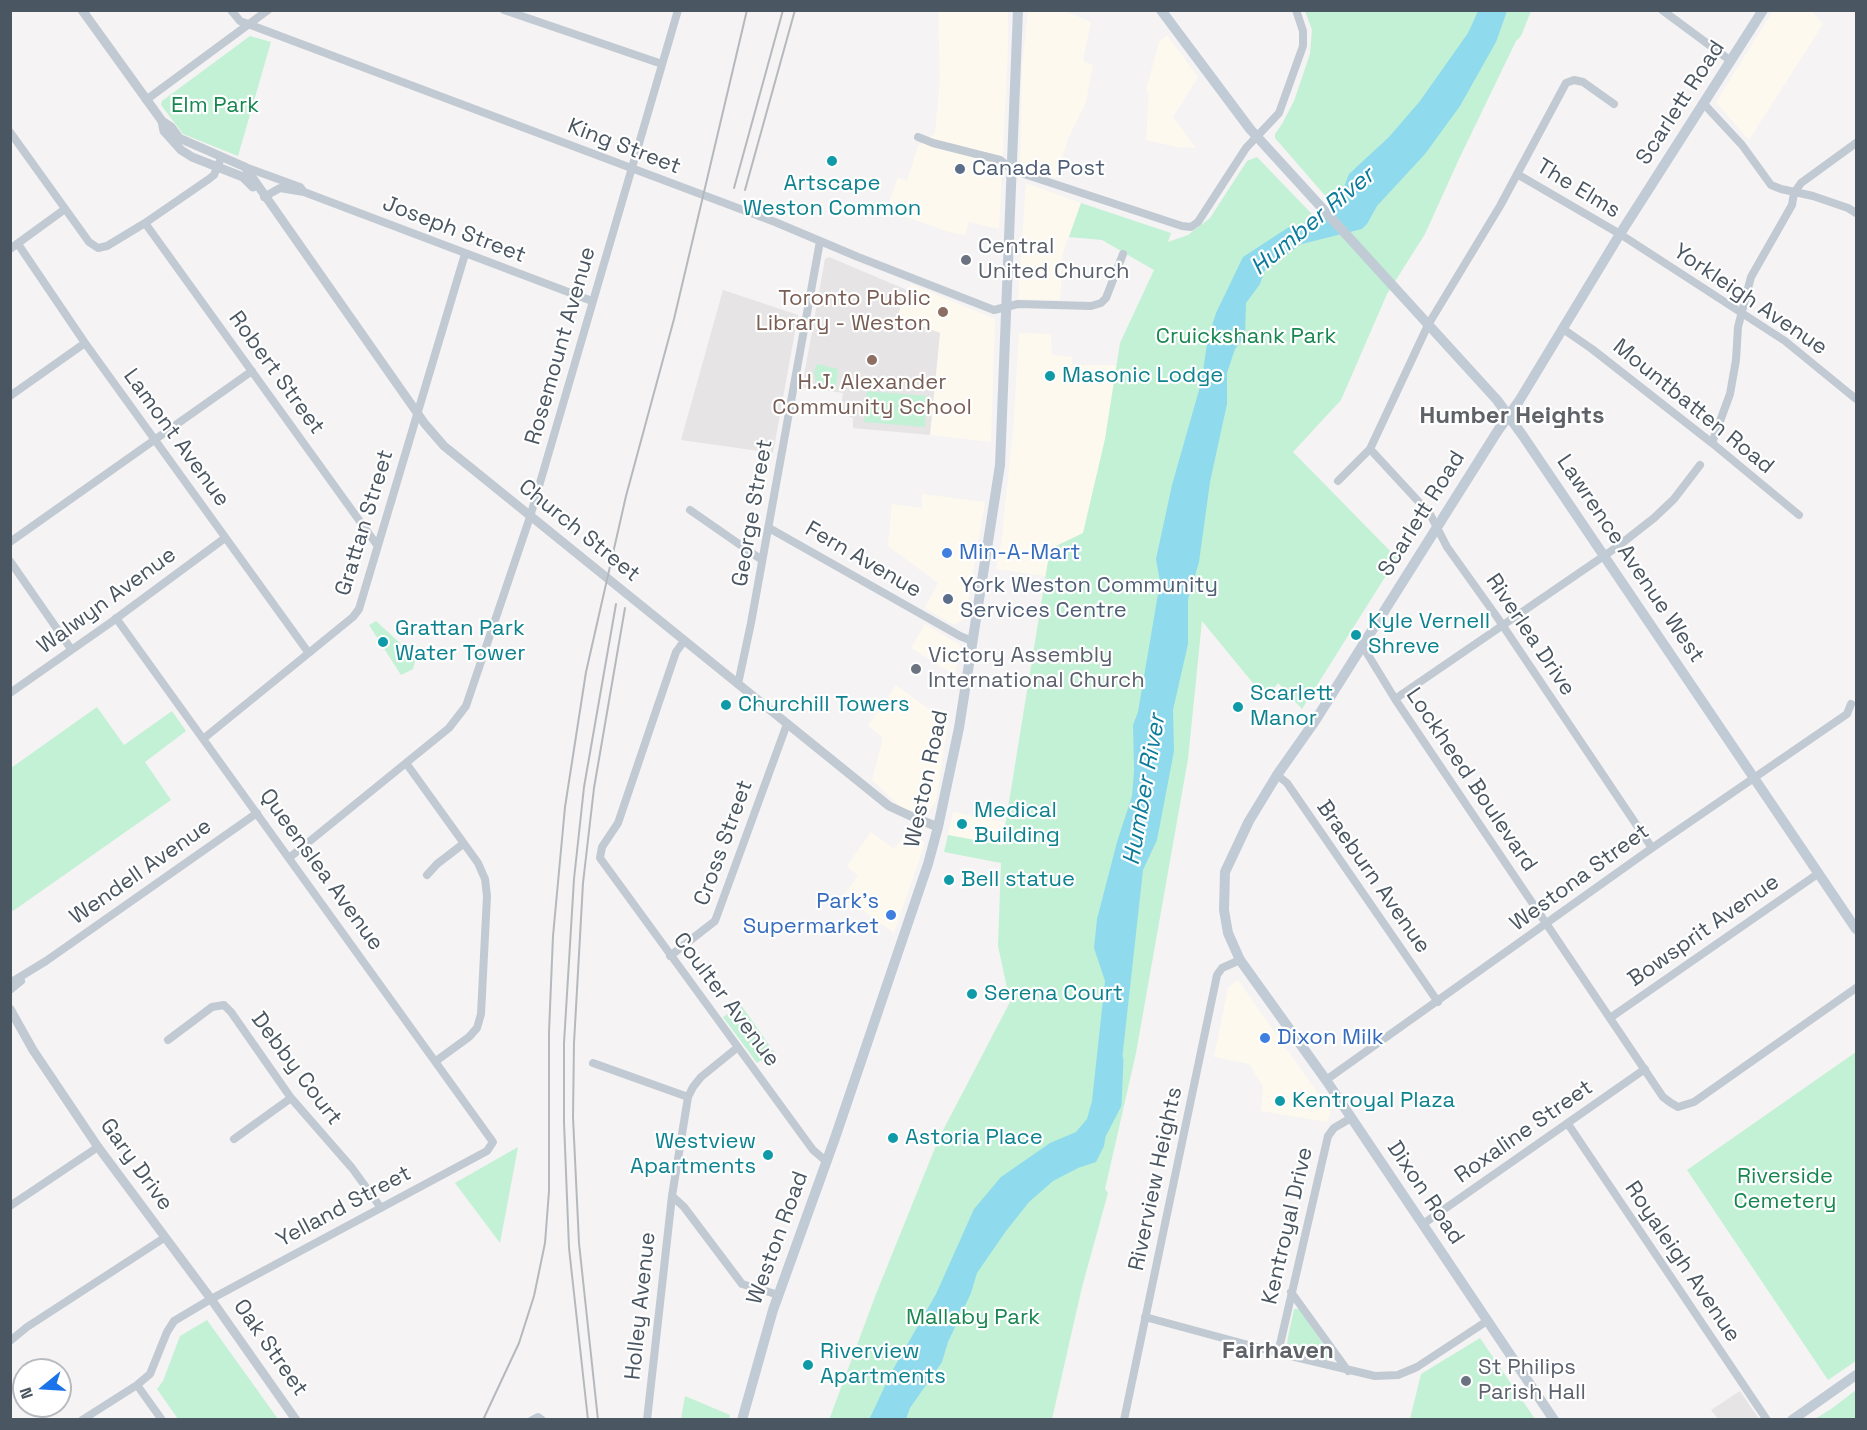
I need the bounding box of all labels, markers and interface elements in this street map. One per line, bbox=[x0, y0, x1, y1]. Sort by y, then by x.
street label: Scarlett Road bbox=[1631, 36, 1731, 170]
park label: Elm Park bbox=[171, 93, 259, 119]
street label: King Street bbox=[564, 113, 684, 181]
marker: Artscape Weston Common bbox=[825, 154, 839, 168]
street label: The Elms bbox=[1531, 154, 1625, 224]
place label: Canada Post bbox=[972, 156, 1105, 182]
marker: Canada Post bbox=[953, 162, 967, 176]
water label: Humber River bbox=[1245, 162, 1381, 282]
place label: Artscape Weston Common bbox=[743, 171, 921, 222]
street label: Joseph Street bbox=[379, 191, 529, 269]
place label: Central United Church bbox=[978, 234, 1130, 286]
street label: Yorkleigh Avenue bbox=[1668, 239, 1832, 361]
street label: Rosemount Avenue bbox=[520, 244, 602, 448]
marker: Central United Church bbox=[959, 253, 973, 267]
place label: Toronto Public Library - Weston bbox=[756, 286, 931, 338]
marker: Toronto Public Library - Weston bbox=[936, 305, 950, 319]
street label: Robert Street bbox=[222, 306, 330, 440]
park label: Cruickshank Park bbox=[1156, 324, 1336, 350]
street label: Mountbatten Road bbox=[1607, 334, 1779, 480]
marker: H.J. Alexander Community School bbox=[865, 353, 879, 367]
place label: Masonic Lodge bbox=[1062, 363, 1223, 389]
street label: Lamont Avenue bbox=[117, 364, 235, 512]
marker: Masonic Lodge bbox=[1043, 369, 1057, 383]
place label: H.J. Alexander Community School bbox=[772, 370, 972, 422]
district label: Humber Heights bbox=[1419, 402, 1605, 430]
street label: George Street bbox=[727, 437, 779, 589]
street label: Scarlett Road bbox=[1373, 446, 1471, 582]
street label: Grattan Street bbox=[330, 447, 400, 599]
street label: Lawrence Avenue West bbox=[1551, 450, 1709, 668]
street label: Church Street bbox=[513, 474, 645, 588]
street label: Fern Avenue bbox=[800, 516, 926, 604]
place label: Min-A-Mart bbox=[959, 540, 1080, 566]
street label: Walwyn Avenue bbox=[33, 542, 181, 660]
marker: Min-A-Mart bbox=[940, 546, 954, 560]
street label: Riverlea Drive bbox=[1480, 569, 1580, 701]
place label: York Weston Community Services Centre bbox=[960, 573, 1218, 624]
marker: York Weston Community Services Centre bbox=[941, 592, 955, 606]
place label: Kyle Vernell Shreve bbox=[1368, 609, 1490, 660]
place label: Grattan Park Water Tower bbox=[395, 616, 526, 668]
marker: Kyle Vernell Shreve bbox=[1349, 628, 1363, 642]
marker: Grattan Park Water Tower bbox=[376, 635, 390, 649]
place label: Victory Assembly International Church bbox=[928, 643, 1145, 694]
marker: Victory Assembly International Church bbox=[909, 662, 923, 676]
place label: Scarlett Manor bbox=[1250, 681, 1333, 732]
street label: Lockheed Boulevard bbox=[1400, 683, 1542, 877]
place label: Churchill Towers bbox=[738, 692, 909, 718]
marker: Churchill Towers bbox=[719, 698, 733, 712]
marker: Scarlett Manor bbox=[1231, 700, 1245, 714]
street label: Weston Road bbox=[900, 708, 954, 850]
water label: Humber River bbox=[1118, 712, 1172, 868]
street label: Cross Street bbox=[689, 777, 759, 909]
street label: Queenslea Avenue bbox=[253, 784, 389, 956]
street label: Braeburn Avenue bbox=[1310, 795, 1436, 959]
place label: Medical Building bbox=[974, 798, 1060, 849]
street label: Wendell Avenue bbox=[65, 813, 217, 931]
marker: Medical Building bbox=[955, 817, 969, 831]
street label: Westona Street bbox=[1505, 819, 1655, 937]
place label: Bell statue bbox=[961, 867, 1075, 893]
street label: Bowsprit Avenue bbox=[1623, 869, 1785, 993]
marker: Bell statue bbox=[942, 873, 956, 887]
place label: Park's Supermarket bbox=[743, 889, 879, 940]
marker: Park's Supermarket bbox=[884, 908, 898, 922]
street label: Coulter Avenue bbox=[667, 928, 785, 1072]
place label: Serena Court bbox=[984, 981, 1123, 1007]
marker: Serena Court bbox=[965, 987, 979, 1001]
street label: Debby Court bbox=[245, 1007, 347, 1131]
place label: Dixon Milk bbox=[1277, 1025, 1384, 1051]
marker: Dixon Milk bbox=[1258, 1031, 1272, 1045]
street label: Roxaline Street bbox=[1450, 1075, 1598, 1189]
street label: Riverview Heights bbox=[1124, 1085, 1188, 1273]
place label: Kentroyal Plaza bbox=[1292, 1088, 1455, 1114]
marker: Kentroyal Plaza bbox=[1273, 1094, 1287, 1108]
street label: Gary Drive bbox=[94, 1114, 178, 1216]
place label: Astoria Place bbox=[905, 1125, 1043, 1151]
place label: Westview Apartments bbox=[630, 1129, 756, 1180]
marker: Astoria Place bbox=[886, 1131, 900, 1145]
street label: Dixon Road bbox=[1381, 1136, 1469, 1250]
street label: Kentroyal Drive bbox=[1257, 1145, 1319, 1307]
marker: Westview Apartments bbox=[761, 1148, 775, 1162]
street label: Yelland Street bbox=[272, 1160, 416, 1254]
park label: Riverside Cemetery bbox=[1733, 1164, 1837, 1216]
street label: Weston Road bbox=[742, 1168, 814, 1308]
street label: Royaleigh Avenue bbox=[1618, 1177, 1746, 1347]
street label: Holley Avenue bbox=[620, 1231, 662, 1381]
street label: Oak Street bbox=[227, 1295, 313, 1401]
park label: Mallaby Park bbox=[906, 1305, 1040, 1331]
district label: Fairhaven bbox=[1222, 1337, 1334, 1365]
place label: Riverview Apartments bbox=[820, 1339, 946, 1390]
place label: St Philips Parish Hall bbox=[1478, 1355, 1586, 1406]
north arrow bbox=[12, 1358, 72, 1418]
marker: Riverview Apartments bbox=[801, 1358, 815, 1372]
marker: St Philips Parish Hall bbox=[1459, 1374, 1473, 1388]
text: N bbox=[15, 1385, 38, 1401]

